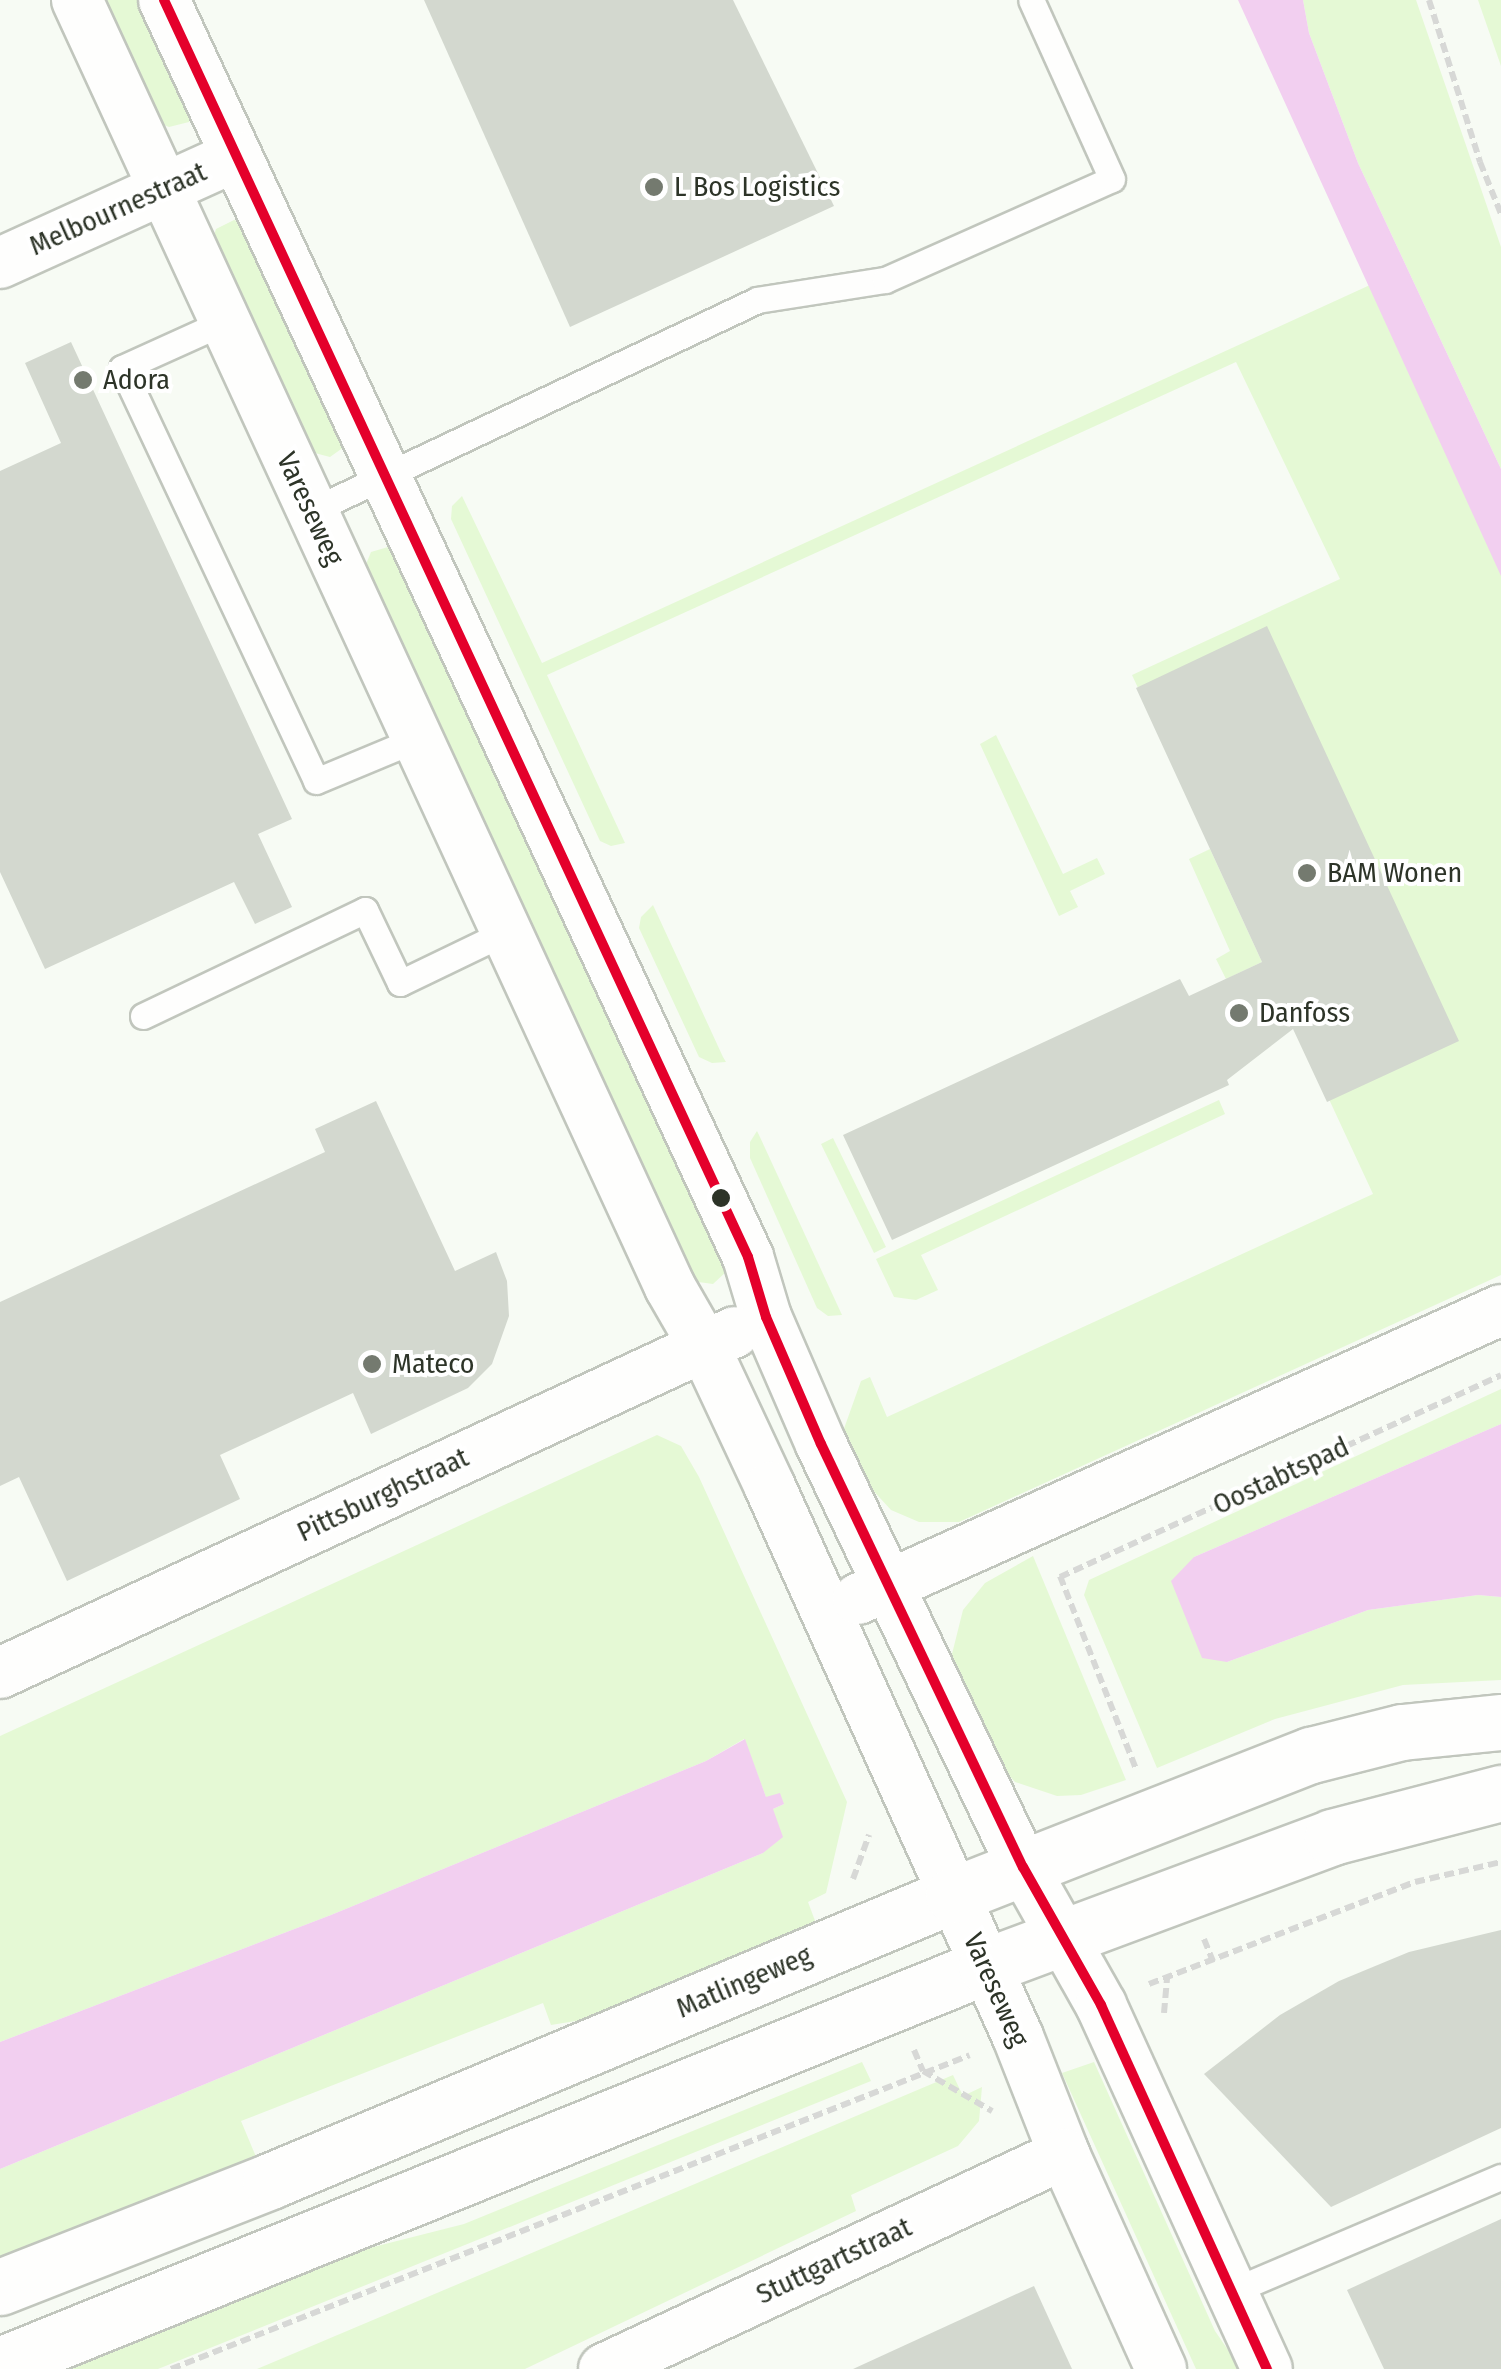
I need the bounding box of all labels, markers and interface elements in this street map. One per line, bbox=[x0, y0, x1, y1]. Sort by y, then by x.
street label: Melbournestraat bbox=[24, 155, 212, 263]
place label: L Bos Logistics bbox=[674, 170, 840, 204]
marker: L Bos Logistics bbox=[643, 176, 665, 198]
place label: Adora bbox=[103, 363, 170, 397]
marker: Adora bbox=[72, 369, 94, 391]
street label: Vareseweg bbox=[269, 447, 351, 571]
place label: BAM Wonen bbox=[1327, 856, 1462, 890]
marker: BAM Wonen bbox=[1296, 862, 1318, 884]
place label: Danfoss bbox=[1259, 996, 1350, 1030]
marker: Danfoss bbox=[1228, 1002, 1250, 1024]
unlabelled marker bbox=[711, 1188, 731, 1208]
place label: Mateco bbox=[392, 1347, 474, 1381]
marker: Mateco bbox=[361, 1353, 383, 1375]
street label: Oostabtspad bbox=[1208, 1430, 1354, 1522]
street label: Pittsburghstraat bbox=[292, 1441, 474, 1549]
street label: Vareseweg bbox=[956, 1928, 1036, 2052]
street label: Matlingeweg bbox=[671, 1938, 817, 2026]
street label: Stuttgartstraat bbox=[751, 2210, 917, 2312]

